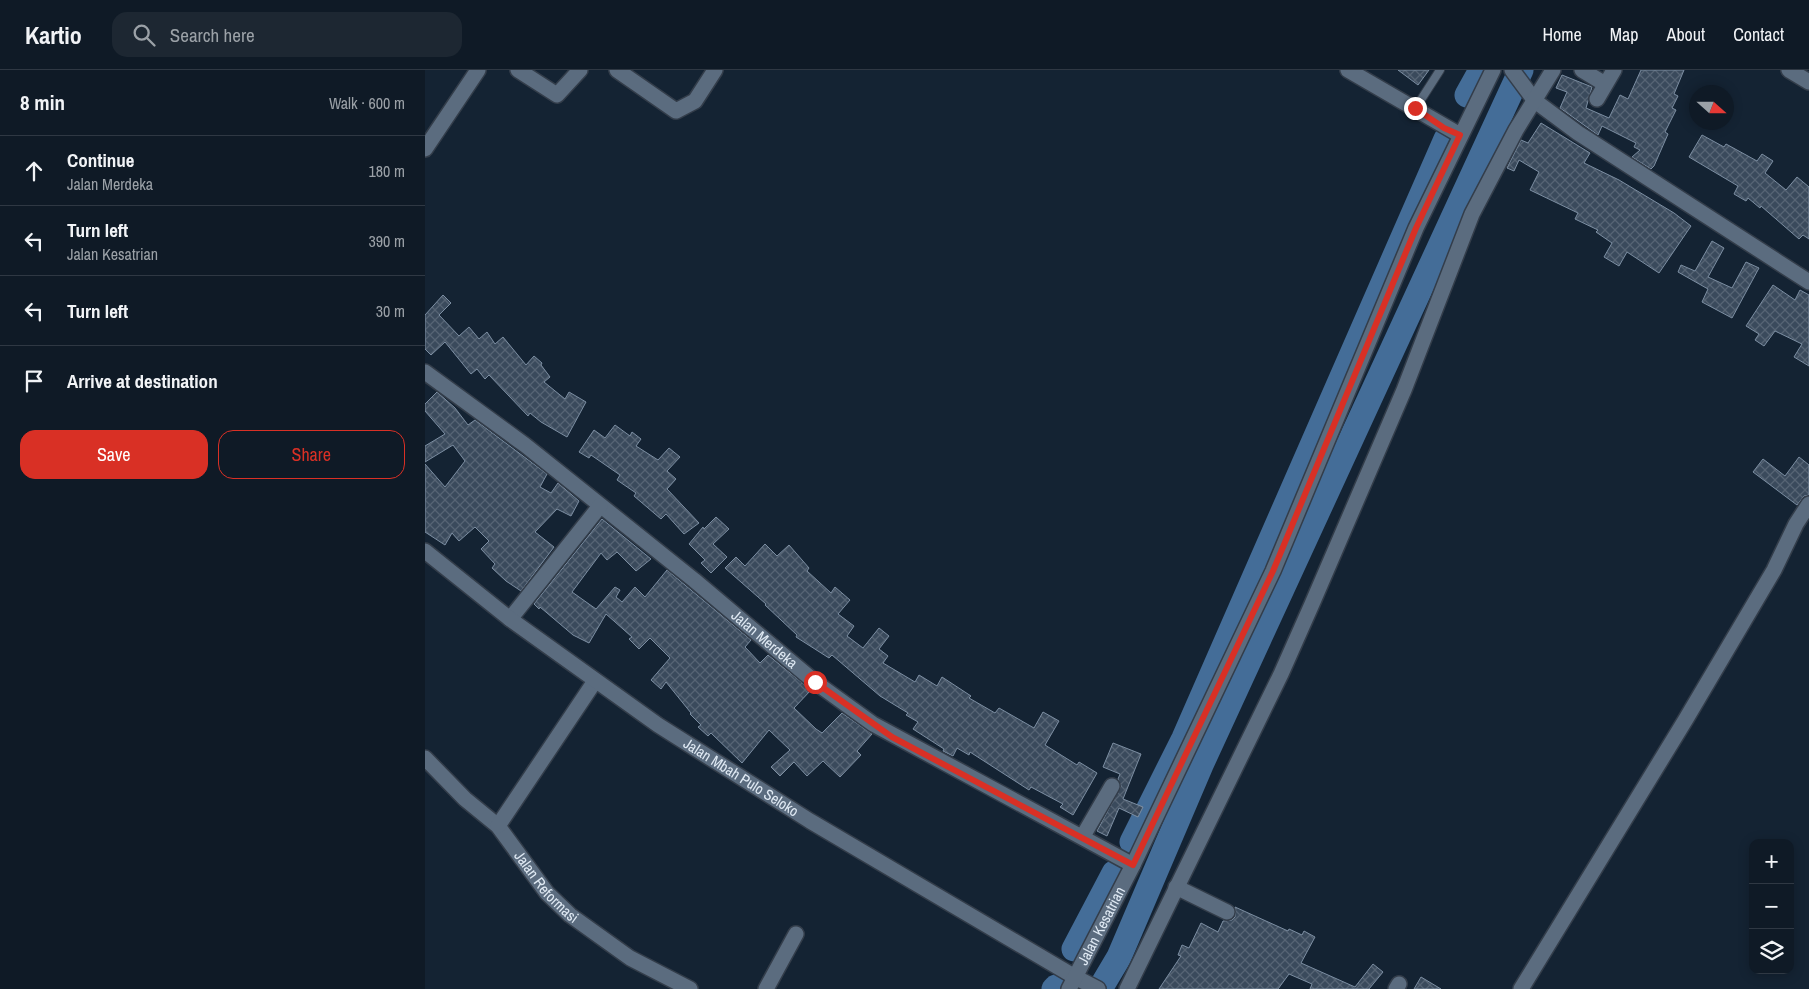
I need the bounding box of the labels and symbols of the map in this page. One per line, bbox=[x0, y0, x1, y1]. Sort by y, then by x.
north arrow bbox=[1689, 85, 1734, 130]
route end bbox=[1404, 97, 1427, 120]
street label: Jalan Merdeka bbox=[727, 605, 802, 673]
route start bbox=[804, 671, 827, 694]
street label: Jalan Mbah Pulo Seloko bbox=[679, 733, 803, 821]
street label: Jalan Reformasi bbox=[510, 846, 583, 928]
street label: Jalan Kesatrian bbox=[1072, 883, 1130, 969]

